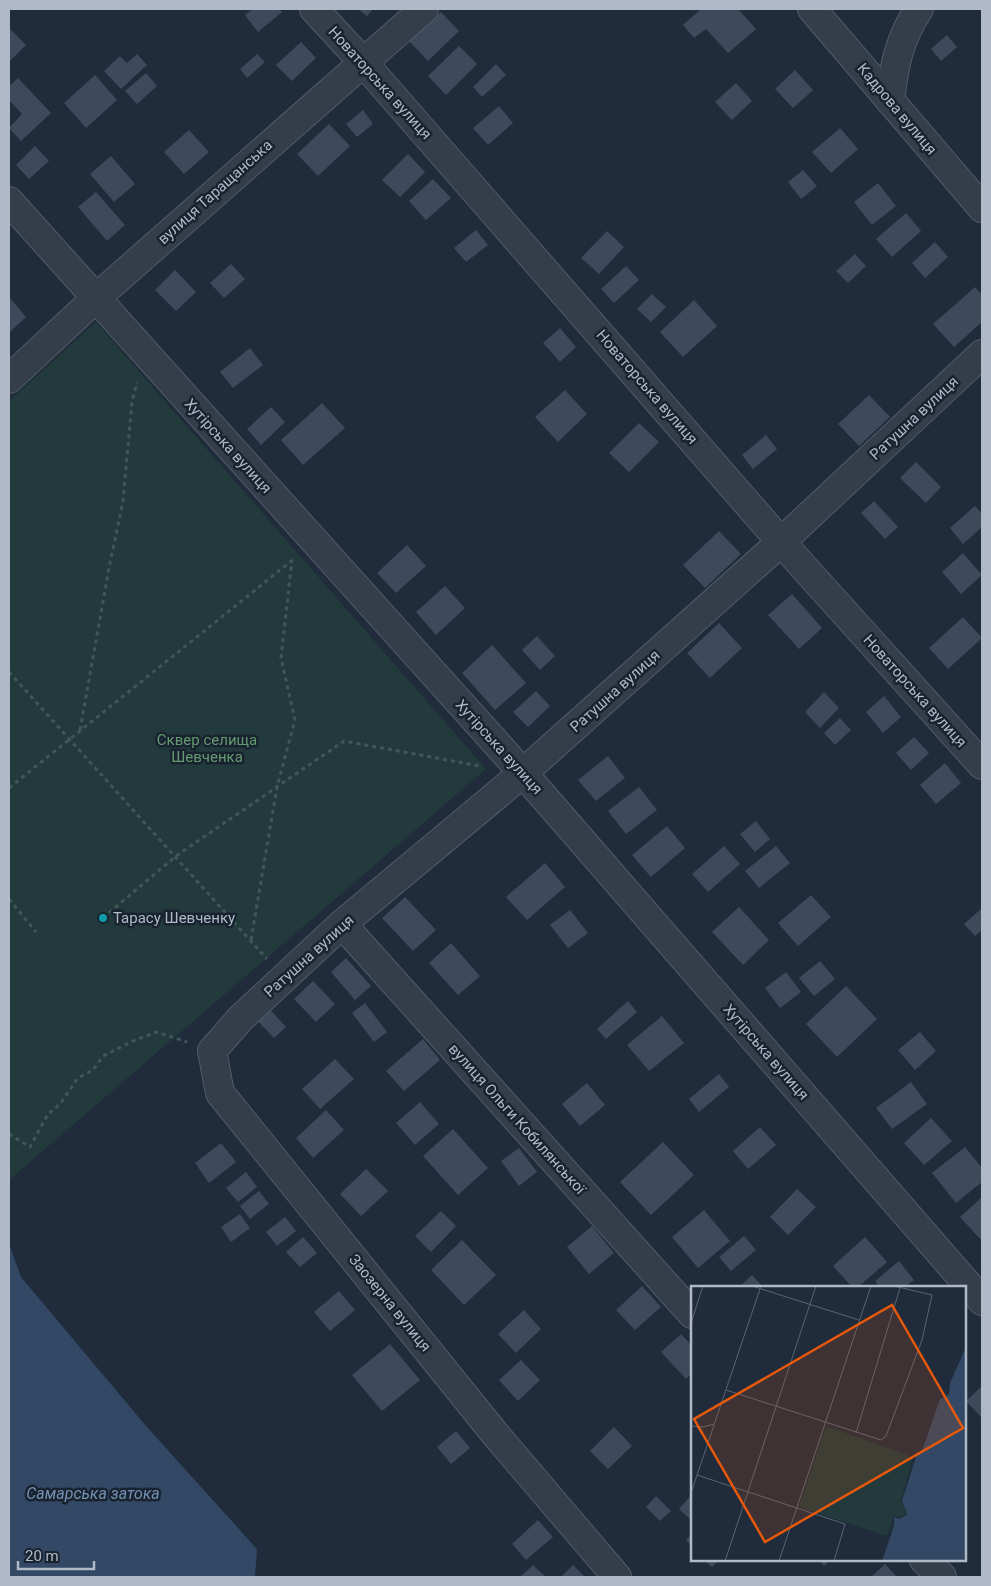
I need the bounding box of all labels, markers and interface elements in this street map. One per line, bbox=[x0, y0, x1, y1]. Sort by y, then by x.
street label: Новаторська вулиця bbox=[325, 23, 435, 143]
street label: Кадрова вулиця bbox=[853, 60, 941, 158]
street label: вулиця Таращанська bbox=[154, 136, 276, 248]
street label: Новаторська вулиця bbox=[592, 326, 702, 448]
street label: Ратушна вулиця bbox=[866, 372, 962, 464]
street label: Хутірська вулиця bbox=[181, 395, 275, 497]
street label: Новаторська вулиця bbox=[860, 631, 970, 751]
street label: Ратушна вулиця bbox=[566, 646, 664, 736]
street label: Хутірська вулиця bbox=[452, 696, 546, 798]
park label: Сквер селища Шевченка bbox=[157, 731, 257, 766]
place label: Тарасу Шевченку bbox=[113, 909, 235, 927]
street label: Ратушна вулиця bbox=[260, 911, 358, 1001]
marker: Тарасу Шевченку bbox=[97, 912, 109, 924]
street label: Хутірська вулиця bbox=[719, 1000, 813, 1104]
street label: вулиця Ольги Кобилянської bbox=[445, 1040, 590, 1199]
street label: Заозерна вулиця bbox=[345, 1251, 435, 1355]
inset map bbox=[691, 1286, 966, 1561]
water label: Самарська затока bbox=[26, 1484, 160, 1503]
scale bar bbox=[18, 1538, 94, 1570]
text: 20 m bbox=[25, 1547, 59, 1565]

